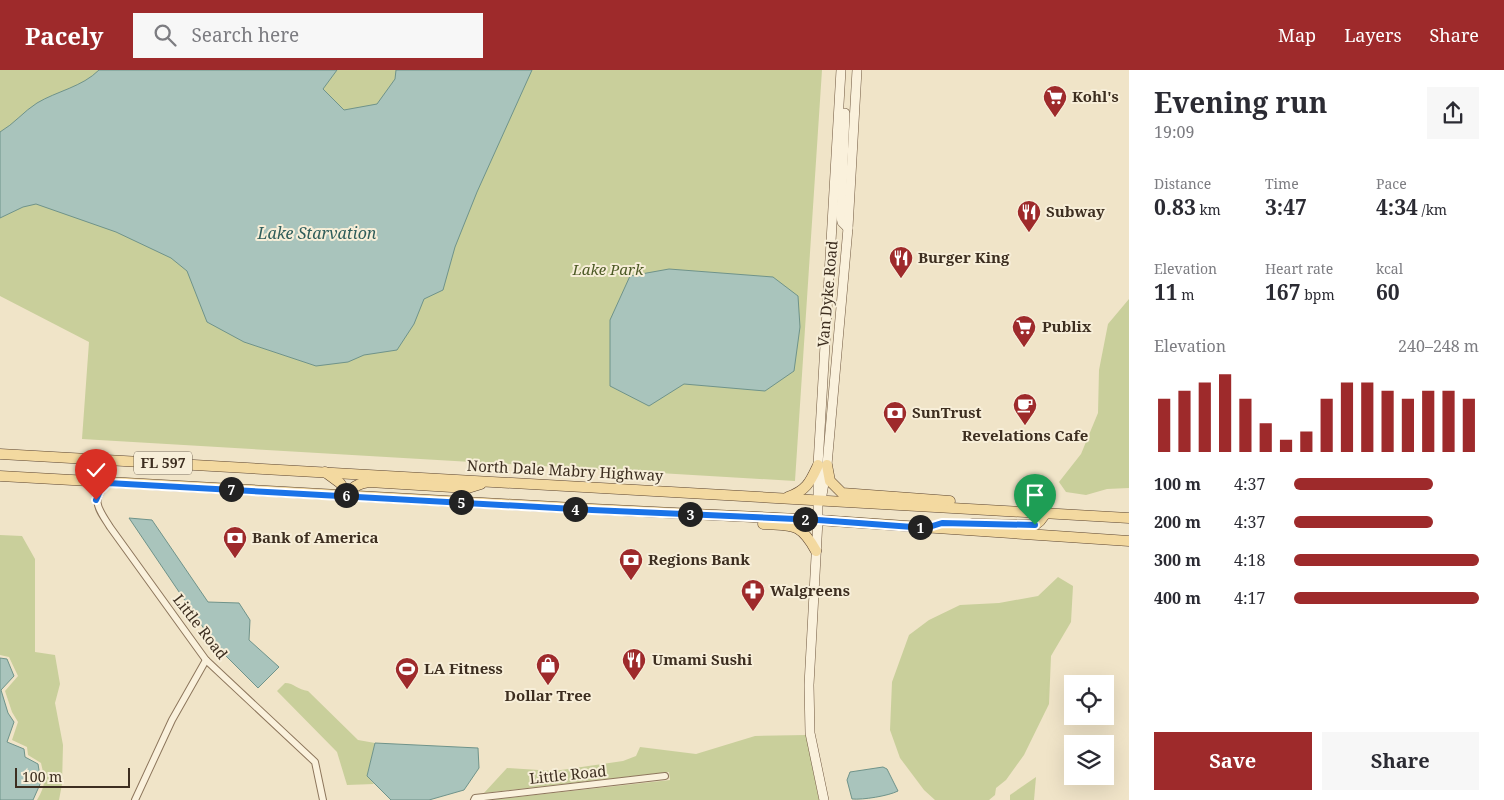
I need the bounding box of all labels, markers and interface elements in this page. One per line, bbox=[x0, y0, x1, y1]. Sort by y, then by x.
search box bbox=[133, 13, 483, 58]
text: Pacely bbox=[25, 19, 103, 52]
icon: search bbox=[151, 21, 179, 49]
text: Search here bbox=[191, 22, 299, 48]
text: Map bbox=[1278, 23, 1316, 47]
text: Layers bbox=[1344, 23, 1402, 47]
text: Share bbox=[1430, 23, 1479, 47]
text: Evening run bbox=[1154, 83, 1327, 121]
supermarket icon: Kohl's bbox=[1042, 84, 1068, 118]
place label: Kohl's bbox=[1072, 86, 1119, 106]
button: share bbox=[1427, 87, 1479, 139]
text: 19:09 bbox=[1154, 121, 1194, 143]
text: Distance bbox=[1154, 174, 1211, 193]
text: Time bbox=[1265, 174, 1299, 193]
text: Pace bbox=[1376, 174, 1407, 193]
text: 0.83 bbox=[1154, 193, 1196, 221]
text: 3:47 bbox=[1265, 193, 1307, 221]
text: 4:34 bbox=[1376, 193, 1418, 221]
restaurant icon: Subway bbox=[1016, 199, 1042, 233]
text: km bbox=[1196, 200, 1221, 219]
text: /km bbox=[1418, 200, 1447, 219]
place label: Subway bbox=[1046, 201, 1105, 221]
water label: Lake Starvation bbox=[257, 222, 377, 244]
street label: Van Dyke Road bbox=[812, 240, 842, 348]
restaurant icon: Burger King bbox=[888, 245, 914, 279]
place label: Burger King bbox=[918, 247, 1010, 267]
park label: Lake Park bbox=[571, 259, 644, 279]
text: Elevation bbox=[1154, 259, 1217, 278]
text: Heart rate bbox=[1265, 259, 1333, 278]
text: kcal bbox=[1376, 259, 1403, 278]
text: 11 bbox=[1154, 278, 1178, 306]
text: 167 bbox=[1265, 278, 1301, 306]
text: 60 bbox=[1376, 278, 1400, 306]
text: m bbox=[1178, 285, 1195, 304]
text: bpm bbox=[1301, 285, 1335, 304]
supermarket icon: Publix bbox=[1011, 314, 1037, 348]
place label: Publix bbox=[1042, 316, 1092, 336]
text: Elevation bbox=[1154, 335, 1226, 357]
text: 240–248 m bbox=[1398, 335, 1479, 357]
cafe icon: Revelations Cafe bbox=[1012, 392, 1038, 426]
bank icon: SunTrust bbox=[882, 400, 908, 434]
place label: SunTrust bbox=[912, 402, 982, 422]
place label: Revelations Cafe bbox=[962, 425, 1088, 445]
pin bbox=[75, 449, 117, 500]
road number: FL 597 bbox=[134, 452, 192, 474]
street label: North Dale Mabry Highway bbox=[466, 455, 664, 485]
icon: check bbox=[82, 456, 110, 484]
text: 100 m bbox=[1154, 473, 1201, 495]
text: 4:37 bbox=[1234, 473, 1265, 495]
pin bbox=[1014, 474, 1056, 525]
pin: 7 bbox=[218, 476, 244, 502]
text: 7 bbox=[228, 480, 235, 499]
icon: arrive bbox=[1021, 481, 1049, 509]
pin: 6 bbox=[334, 482, 358, 508]
text: 6 bbox=[343, 486, 350, 505]
pin: 5 bbox=[448, 490, 474, 514]
text: 5 bbox=[458, 493, 465, 512]
pin: 4 bbox=[562, 496, 588, 522]
text: 4 bbox=[572, 500, 579, 519]
pin: 3 bbox=[678, 502, 702, 526]
text: 3 bbox=[687, 505, 694, 524]
pin: 2 bbox=[792, 506, 818, 532]
text: 2 bbox=[802, 510, 809, 529]
text: 200 m bbox=[1154, 511, 1201, 533]
text: 4:37 bbox=[1234, 511, 1265, 533]
pin: 1 bbox=[908, 514, 932, 540]
text: 1 bbox=[917, 518, 924, 537]
bank icon: Bank of America bbox=[222, 525, 248, 559]
place label: Bank of America bbox=[252, 527, 378, 547]
bank icon: Regions Bank bbox=[618, 547, 644, 581]
place label: Regions Bank bbox=[648, 549, 750, 569]
text: 300 m bbox=[1154, 549, 1201, 571]
text: 4:18 bbox=[1234, 549, 1265, 571]
pharmacy icon: Walgreens bbox=[740, 578, 766, 612]
place label: Walgreens bbox=[770, 580, 850, 600]
text: 400 m bbox=[1154, 587, 1201, 609]
text: 4:17 bbox=[1234, 587, 1265, 609]
street label: Little Road bbox=[169, 590, 233, 663]
restaurant icon: Umami Sushi bbox=[621, 647, 647, 681]
place label: Umami Sushi bbox=[652, 649, 753, 669]
shop icon: Dollar Tree bbox=[535, 652, 561, 686]
sports icon: LA Fitness bbox=[394, 656, 420, 690]
place label: LA Fitness bbox=[424, 658, 503, 678]
map controls bbox=[1064, 675, 1114, 785]
button: locate bbox=[1064, 675, 1114, 725]
place label: Dollar Tree bbox=[505, 685, 591, 705]
button: Save bbox=[1154, 732, 1312, 790]
button: Share bbox=[1322, 732, 1479, 790]
button: layers bbox=[1064, 735, 1114, 785]
street label: Little Road bbox=[528, 760, 607, 788]
scale bar bbox=[15, 765, 130, 788]
text: 100 m bbox=[22, 767, 62, 786]

